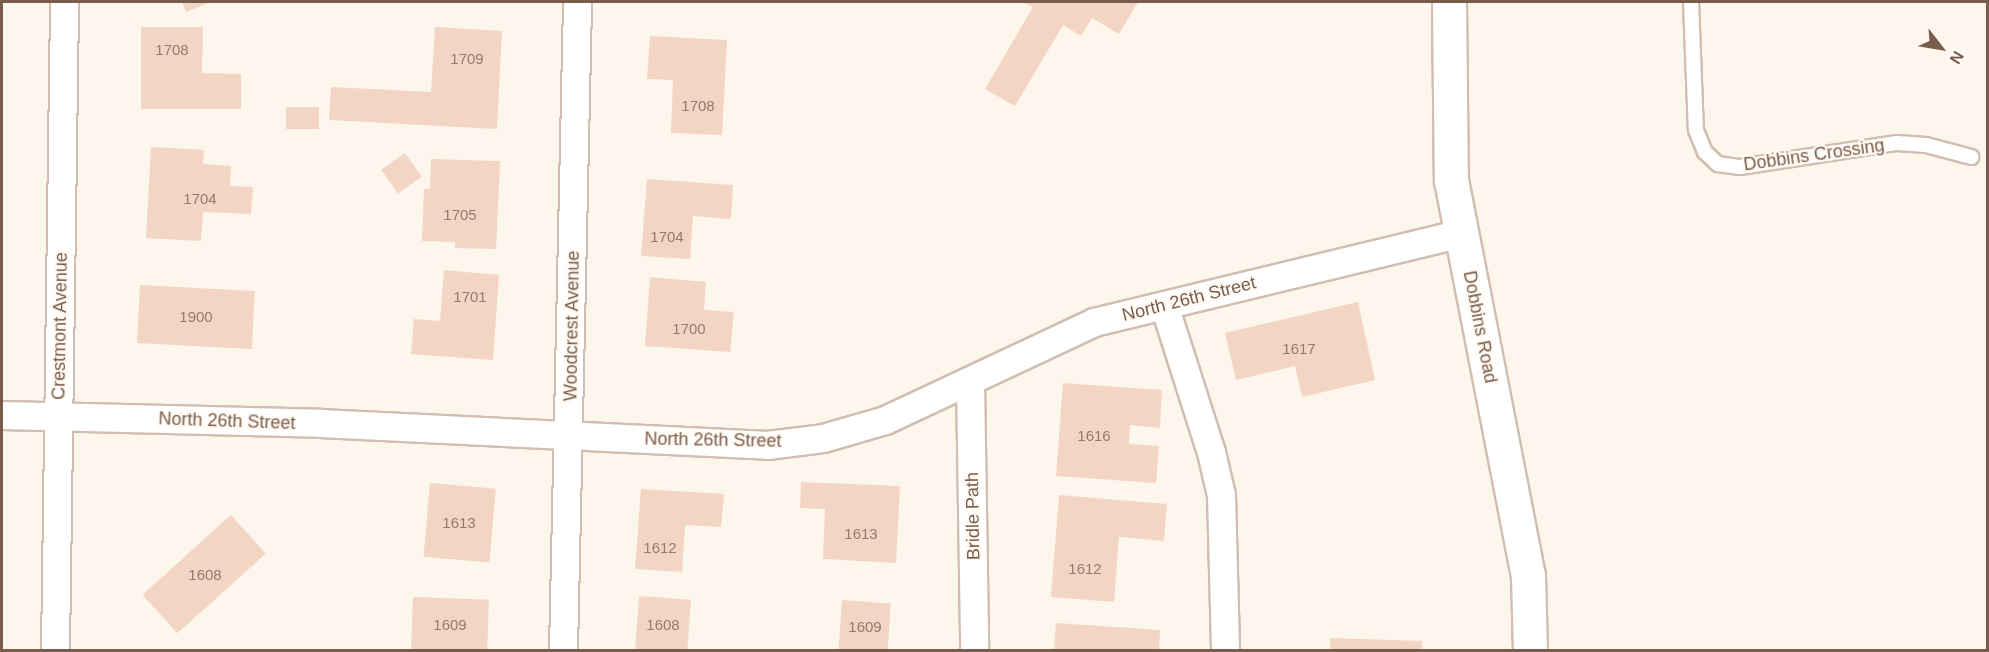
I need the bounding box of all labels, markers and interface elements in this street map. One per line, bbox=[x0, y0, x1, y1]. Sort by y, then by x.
north arrow bbox=[1911, 18, 1971, 78]
house number: 1708 bbox=[155, 41, 189, 59]
text: N bbox=[1947, 48, 1967, 67]
house number: 1709 bbox=[450, 50, 484, 68]
house number: 1708 bbox=[681, 97, 715, 115]
street label: Dobbins Crossing bbox=[1742, 134, 1886, 176]
house number: 1704 bbox=[183, 190, 217, 208]
house number: 1705 bbox=[443, 206, 477, 224]
house number: 1704 bbox=[650, 228, 684, 246]
street label: Woodcrest Avenue bbox=[560, 250, 584, 402]
street label: Crestmont Avenue bbox=[48, 251, 72, 401]
street label: Dobbins Road bbox=[1459, 269, 1501, 385]
street label: North 26th Street bbox=[1120, 272, 1258, 326]
house number: 1701 bbox=[453, 288, 487, 306]
house number: 1900 bbox=[179, 308, 213, 326]
house number: 1700 bbox=[672, 320, 706, 338]
house number: 1617 bbox=[1282, 340, 1316, 358]
street label: North 26th Street bbox=[158, 408, 296, 434]
house number: 1616 bbox=[1077, 427, 1111, 445]
street label: North 26th Street bbox=[644, 428, 782, 452]
street label: Bridle Path bbox=[961, 472, 985, 560]
house number: 1613 bbox=[442, 514, 476, 532]
house number: 1613 bbox=[844, 525, 878, 543]
house number: 1612 bbox=[643, 539, 677, 557]
house number: 1612 bbox=[1068, 560, 1102, 578]
house number: 1608 bbox=[188, 566, 222, 584]
house number: 1609 bbox=[433, 616, 467, 634]
house number: 1608 bbox=[646, 616, 680, 634]
house number: 1609 bbox=[848, 618, 882, 636]

